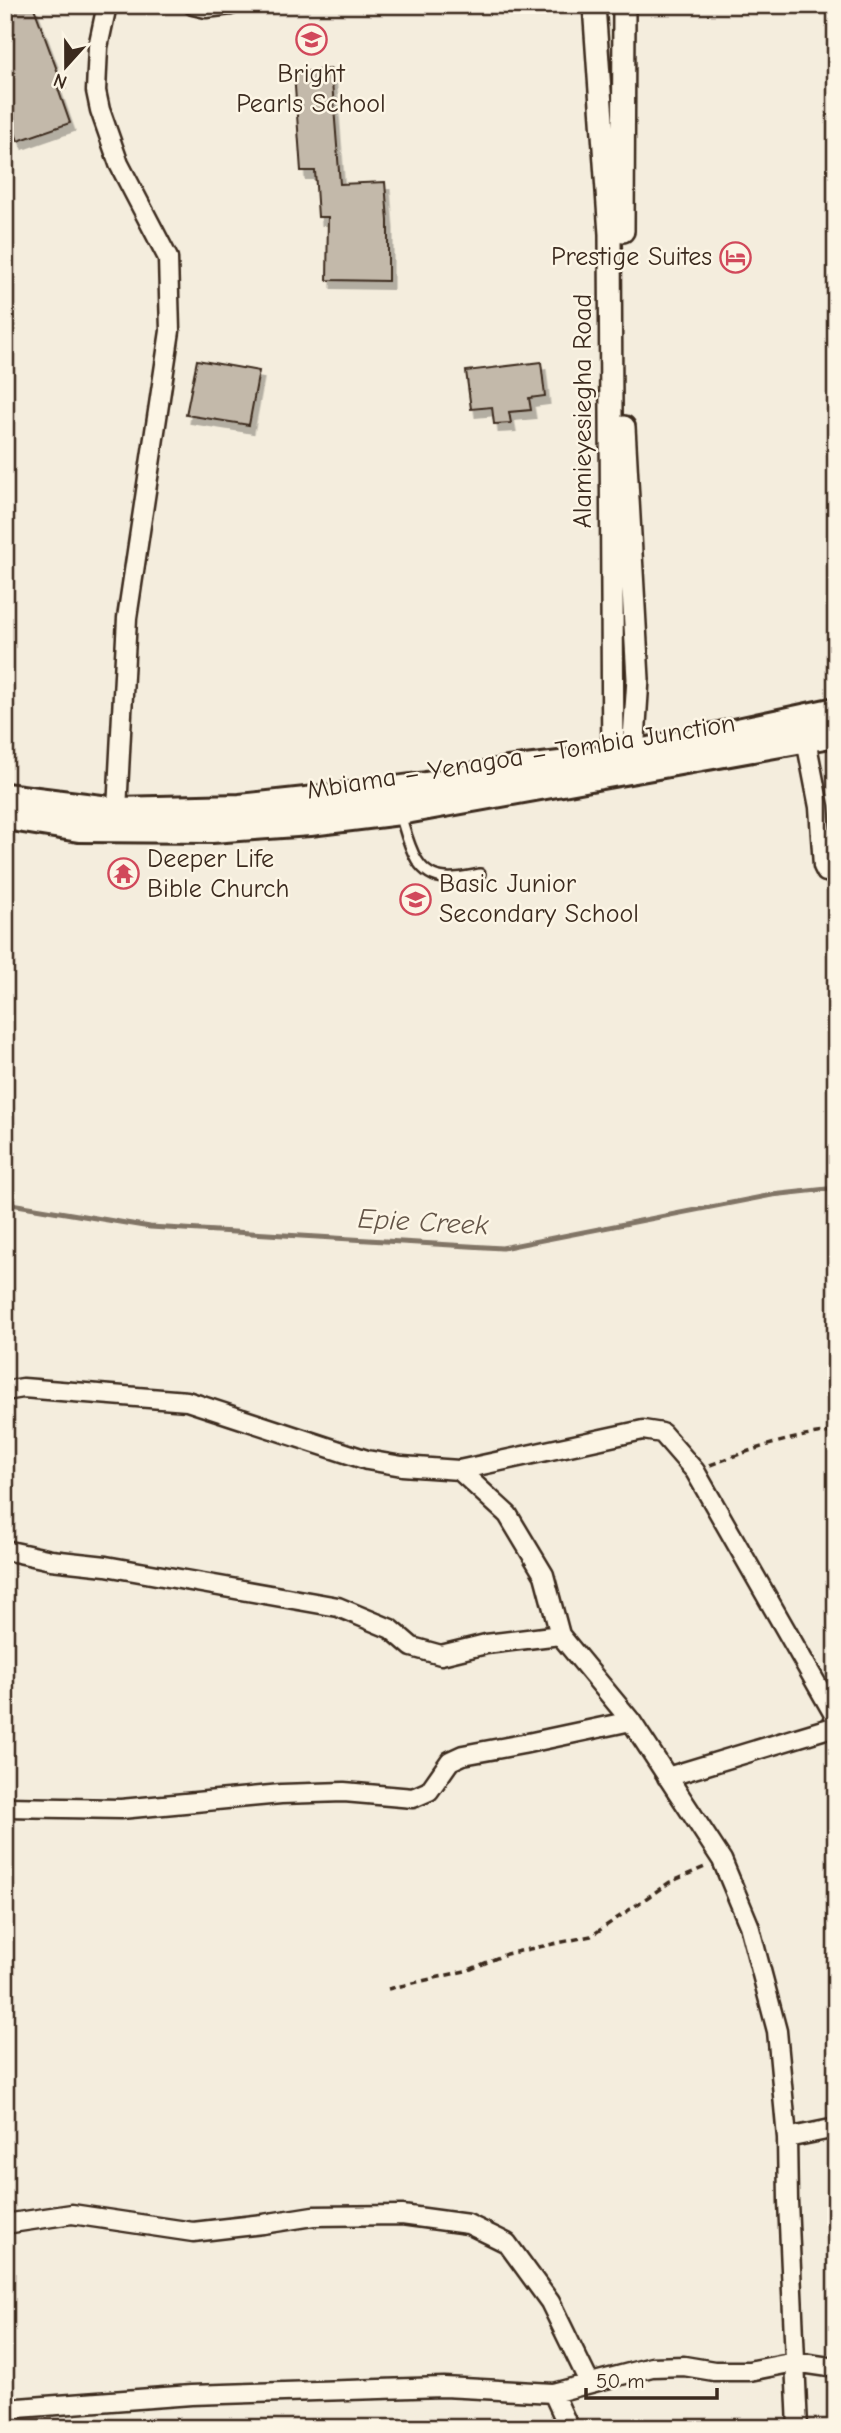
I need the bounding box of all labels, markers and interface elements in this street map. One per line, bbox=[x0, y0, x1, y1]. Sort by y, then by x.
school or university icon: Bright Pearls School bbox=[294, 22, 328, 56]
north arrow bbox=[32, 32, 102, 102]
place label: Bright Pearls School bbox=[236, 59, 386, 119]
text: N bbox=[51, 68, 70, 93]
hotel icon: Prestige Suites bbox=[718, 240, 752, 274]
place label: Prestige Suites bbox=[551, 242, 712, 272]
street label: Alamieyesiegha Road bbox=[568, 294, 598, 528]
street label: Mbiama – Yenagoa – Tombia Junction bbox=[305, 708, 737, 806]
place label: Deeper Life Bible Church bbox=[147, 844, 290, 904]
temple icon: Deeper Life Bible Church bbox=[107, 857, 141, 891]
place label: Basic Junior Secondary School bbox=[439, 869, 639, 929]
school or university icon: Basic Junior Secondary School bbox=[399, 882, 433, 916]
water label: Epie Creek bbox=[357, 1203, 490, 1241]
scale bar bbox=[586, 2356, 717, 2400]
text: 50 m bbox=[596, 2369, 645, 2393]

